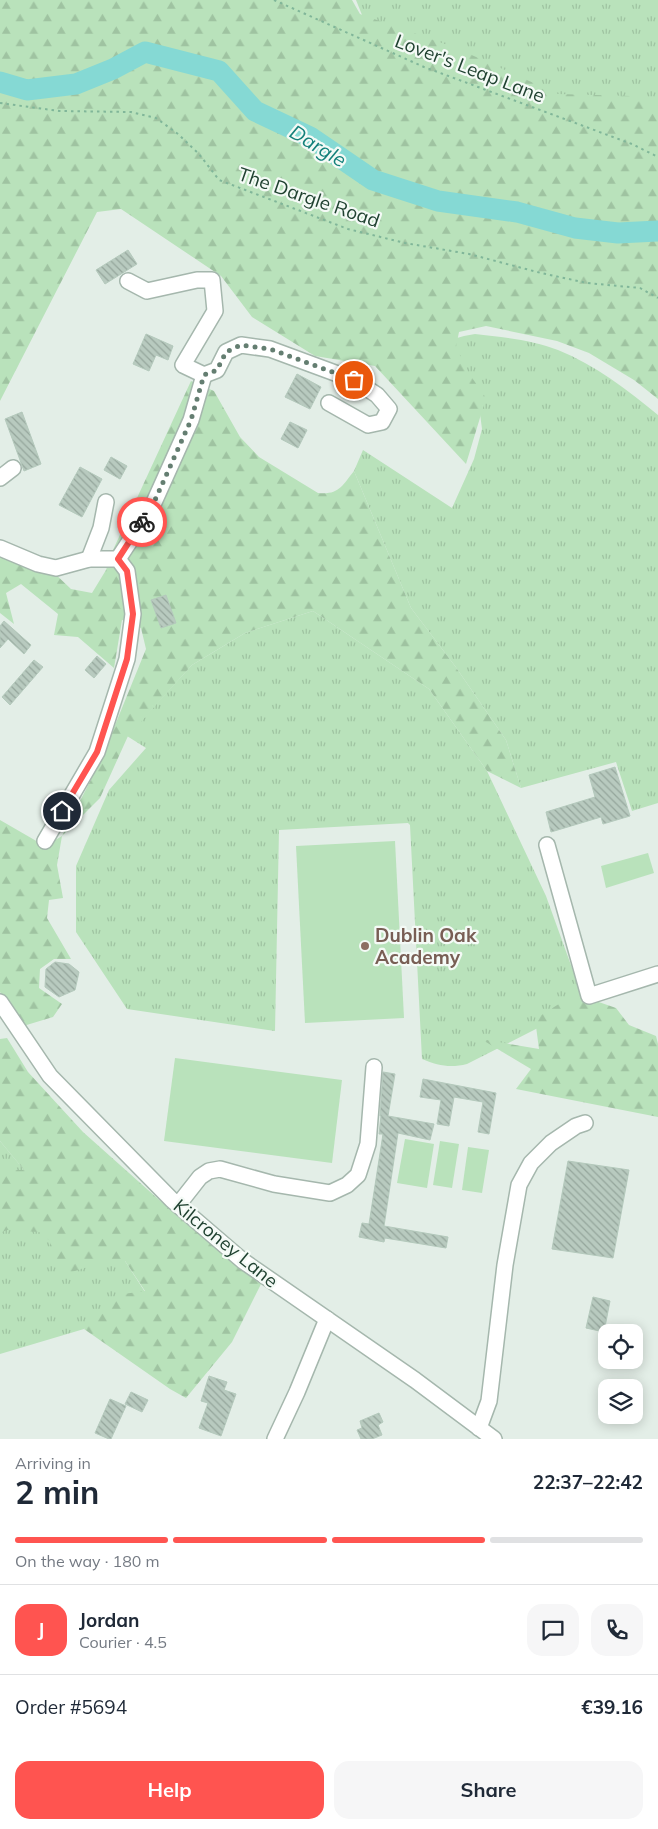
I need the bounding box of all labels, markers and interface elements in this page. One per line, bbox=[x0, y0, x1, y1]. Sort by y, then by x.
street label: Lover's Leap Lane bbox=[392, 28, 548, 108]
water label: Dargle bbox=[285, 119, 351, 172]
street label: The Dargle Road bbox=[235, 162, 383, 232]
pin bbox=[333, 359, 375, 401]
icon: bag bbox=[340, 366, 368, 394]
courier bbox=[117, 497, 167, 547]
icon: bike bbox=[128, 508, 156, 536]
pin bbox=[41, 790, 83, 832]
icon: home bbox=[48, 797, 76, 825]
place label: Dublin Oak Academy bbox=[375, 923, 477, 969]
marker: Dublin Oak Academy bbox=[359, 940, 371, 952]
street label: Kilcroney Lane bbox=[169, 1193, 283, 1293]
map controls bbox=[598, 1324, 643, 1424]
button: locate bbox=[598, 1324, 643, 1369]
button: layers bbox=[598, 1379, 643, 1424]
text: Arriving in bbox=[15, 1453, 91, 1473]
text: 22:37–22:42 bbox=[533, 1470, 643, 1494]
text: 2 min bbox=[15, 1472, 99, 1512]
text: On the way · 180 m bbox=[15, 1551, 160, 1571]
button: chat bbox=[527, 1604, 579, 1656]
button: phone bbox=[591, 1604, 643, 1656]
text: Jordan bbox=[79, 1608, 139, 1632]
text: J bbox=[38, 1618, 44, 1642]
text: Courier · 4.5 bbox=[79, 1632, 167, 1652]
text: Order #5694 bbox=[15, 1695, 127, 1719]
text: €39.16 bbox=[581, 1695, 643, 1719]
button: Help bbox=[15, 1761, 324, 1819]
button: Share bbox=[334, 1761, 643, 1819]

